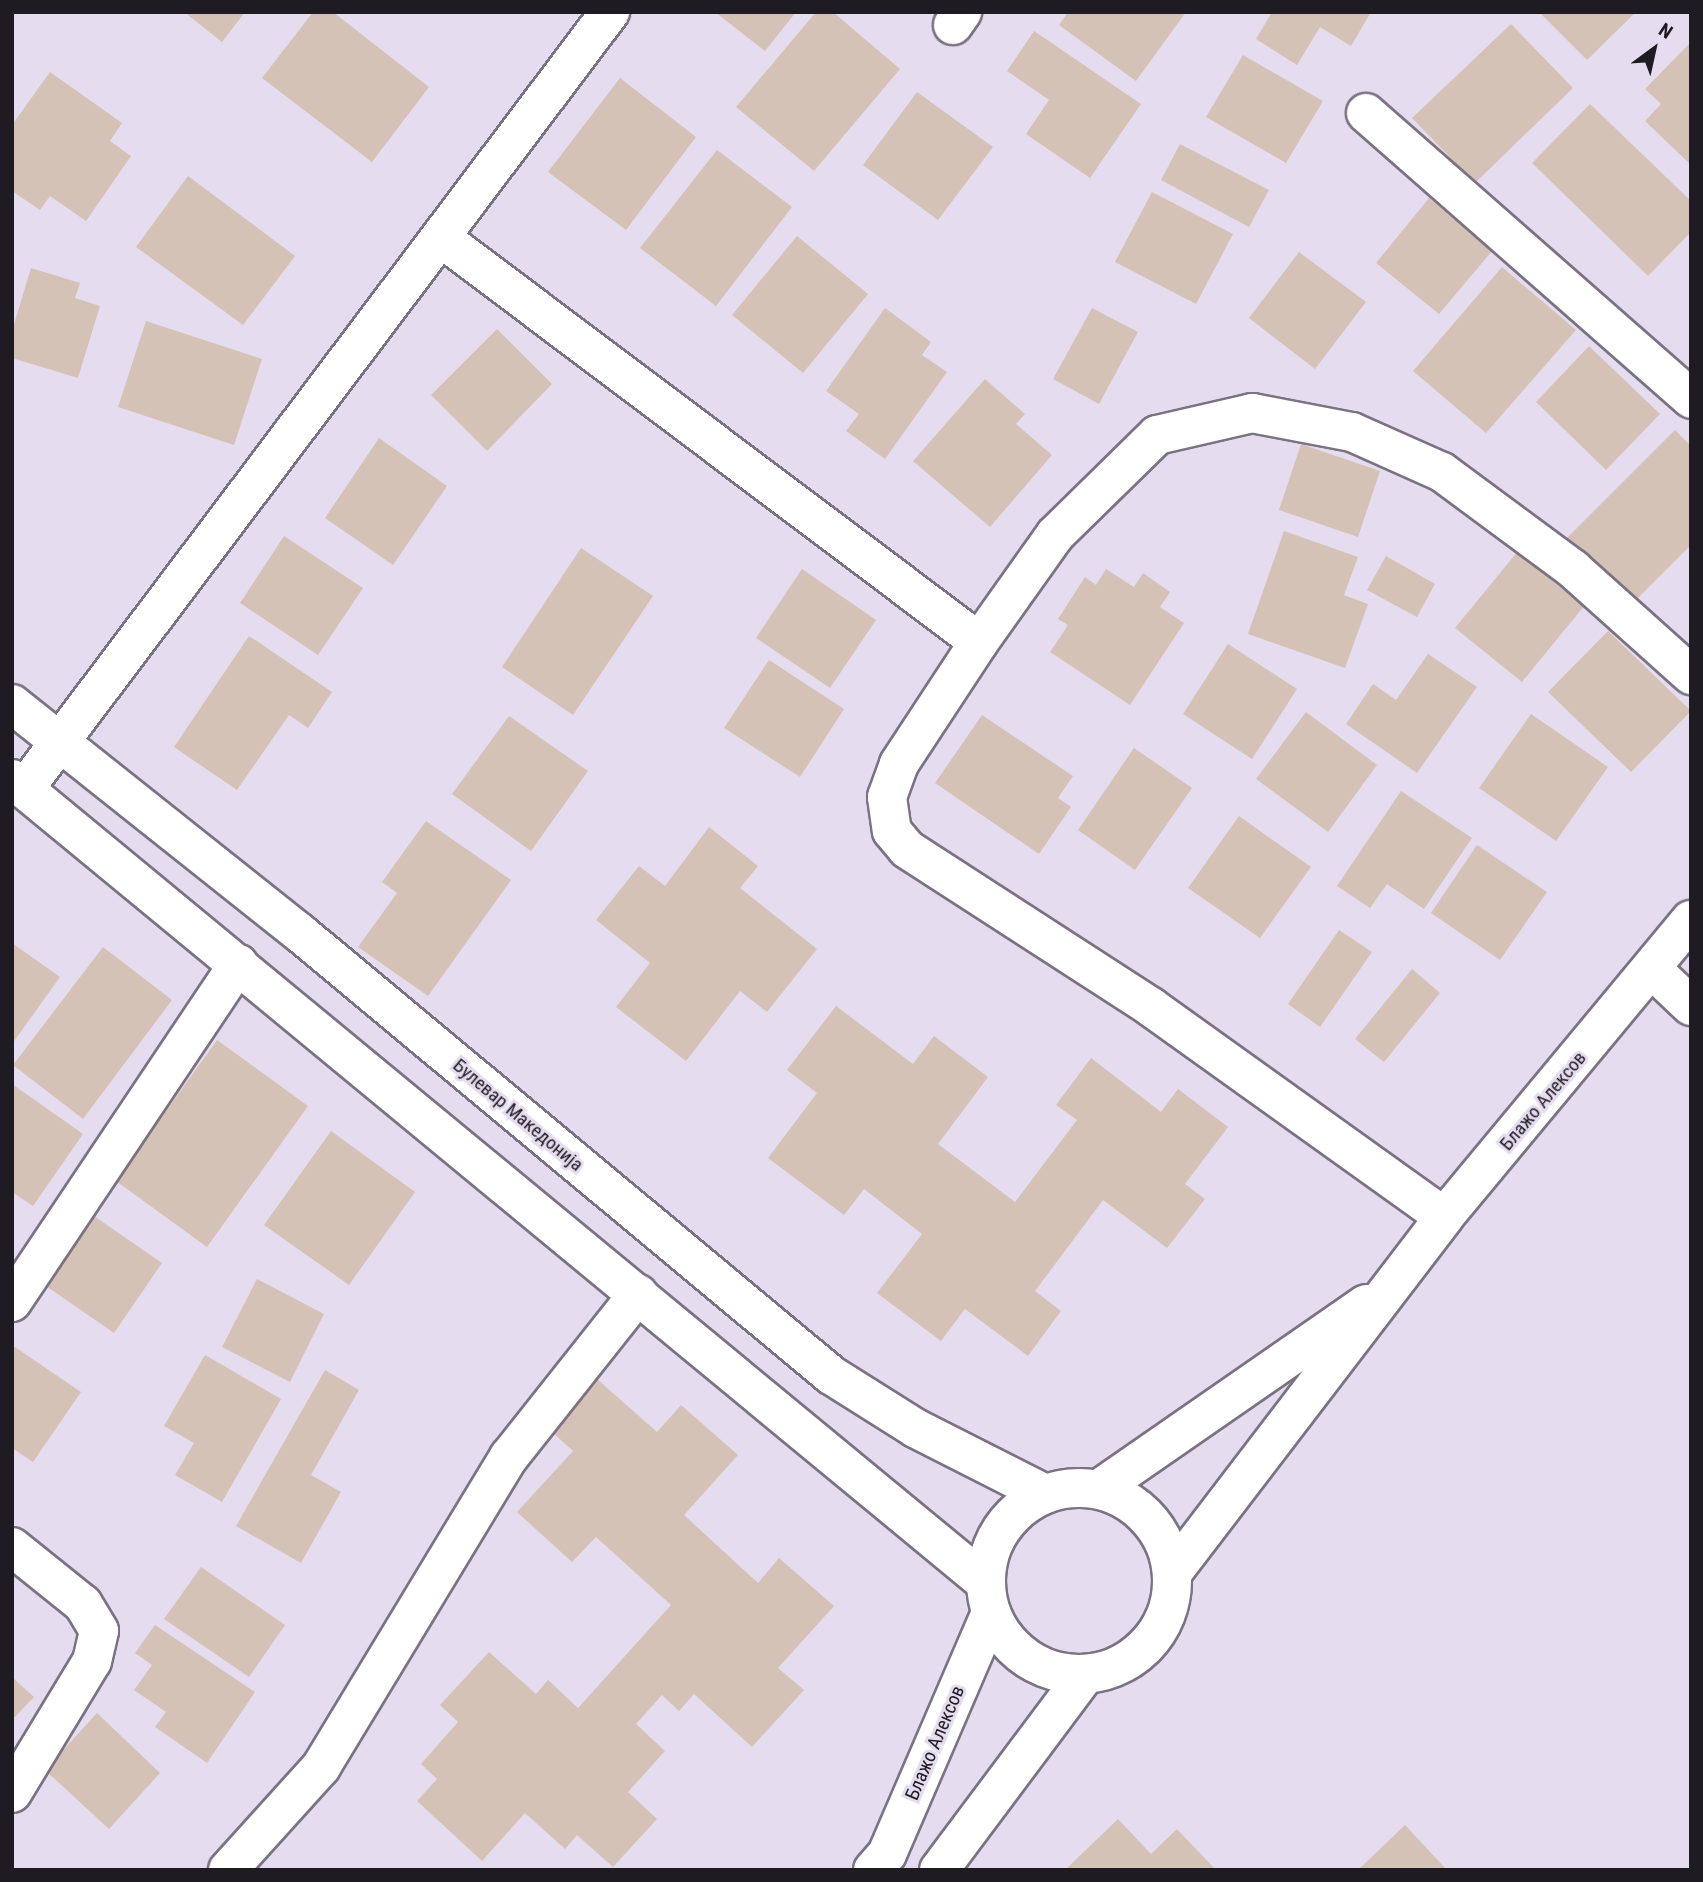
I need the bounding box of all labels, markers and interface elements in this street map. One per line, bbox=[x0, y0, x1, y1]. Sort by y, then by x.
north arrow bbox=[1619, 14, 1689, 84]
text: N bbox=[1655, 18, 1677, 44]
street label: Блажо Алексов bbox=[1495, 1047, 1591, 1155]
street label: Булевар Македонија bbox=[448, 1054, 588, 1176]
street label: Блажо Алексов bbox=[901, 1682, 969, 1804]

